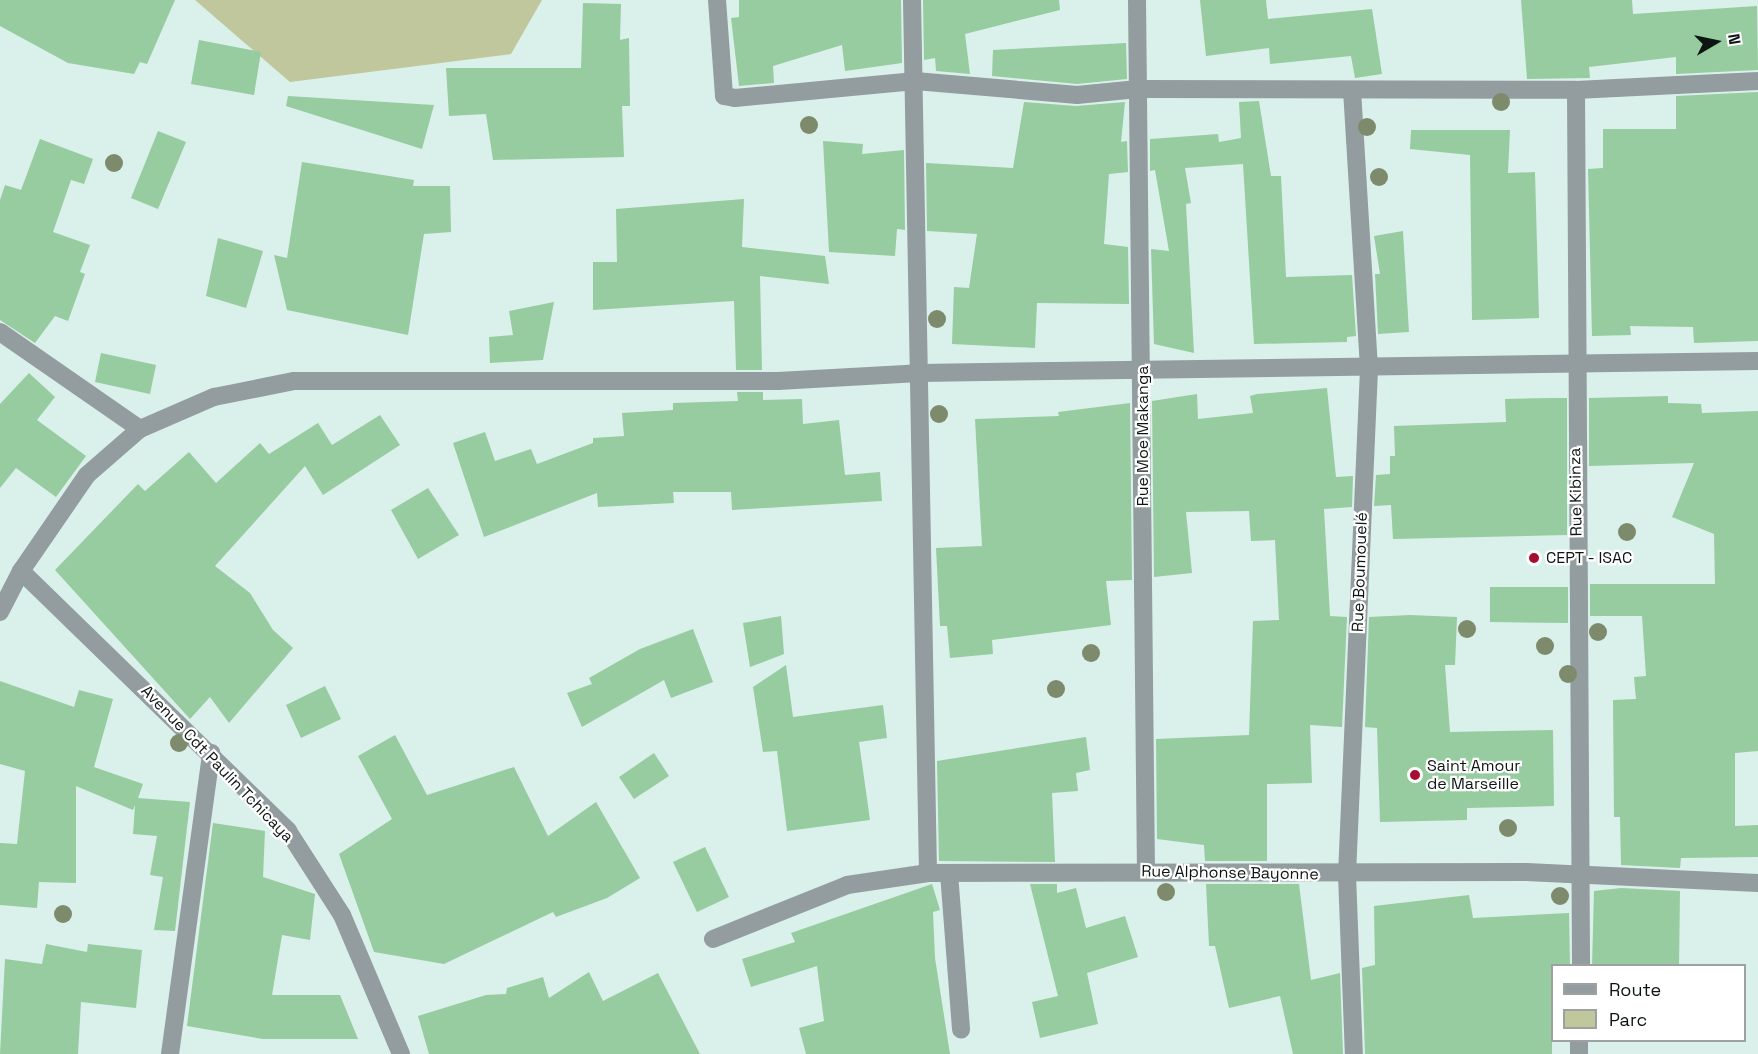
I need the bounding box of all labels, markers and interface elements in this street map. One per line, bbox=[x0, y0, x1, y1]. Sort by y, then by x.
north arrow bbox=[1686, 12, 1746, 72]
text: N bbox=[1723, 32, 1745, 46]
street label: Rue Moe Makanga bbox=[1133, 366, 1153, 506]
street label: Rue Kibinza bbox=[1566, 448, 1586, 536]
street label: Rue Boumouelé bbox=[1348, 512, 1372, 632]
place label: CEPT - ISAC bbox=[1546, 548, 1634, 568]
marker: CEPT - ISAC bbox=[1527, 551, 1541, 565]
street label: Avenue Cdt Paulin Tchicaya bbox=[137, 681, 297, 847]
place label: Saint Amour de Marseille bbox=[1427, 756, 1521, 794]
marker: Saint Amour de Marseille bbox=[1408, 768, 1422, 782]
street label: Rue Alphonse Bayonne bbox=[1141, 862, 1319, 884]
legend bbox=[1551, 964, 1746, 1042]
text: Route bbox=[1609, 978, 1661, 1001]
text: Parc bbox=[1609, 1008, 1647, 1031]

